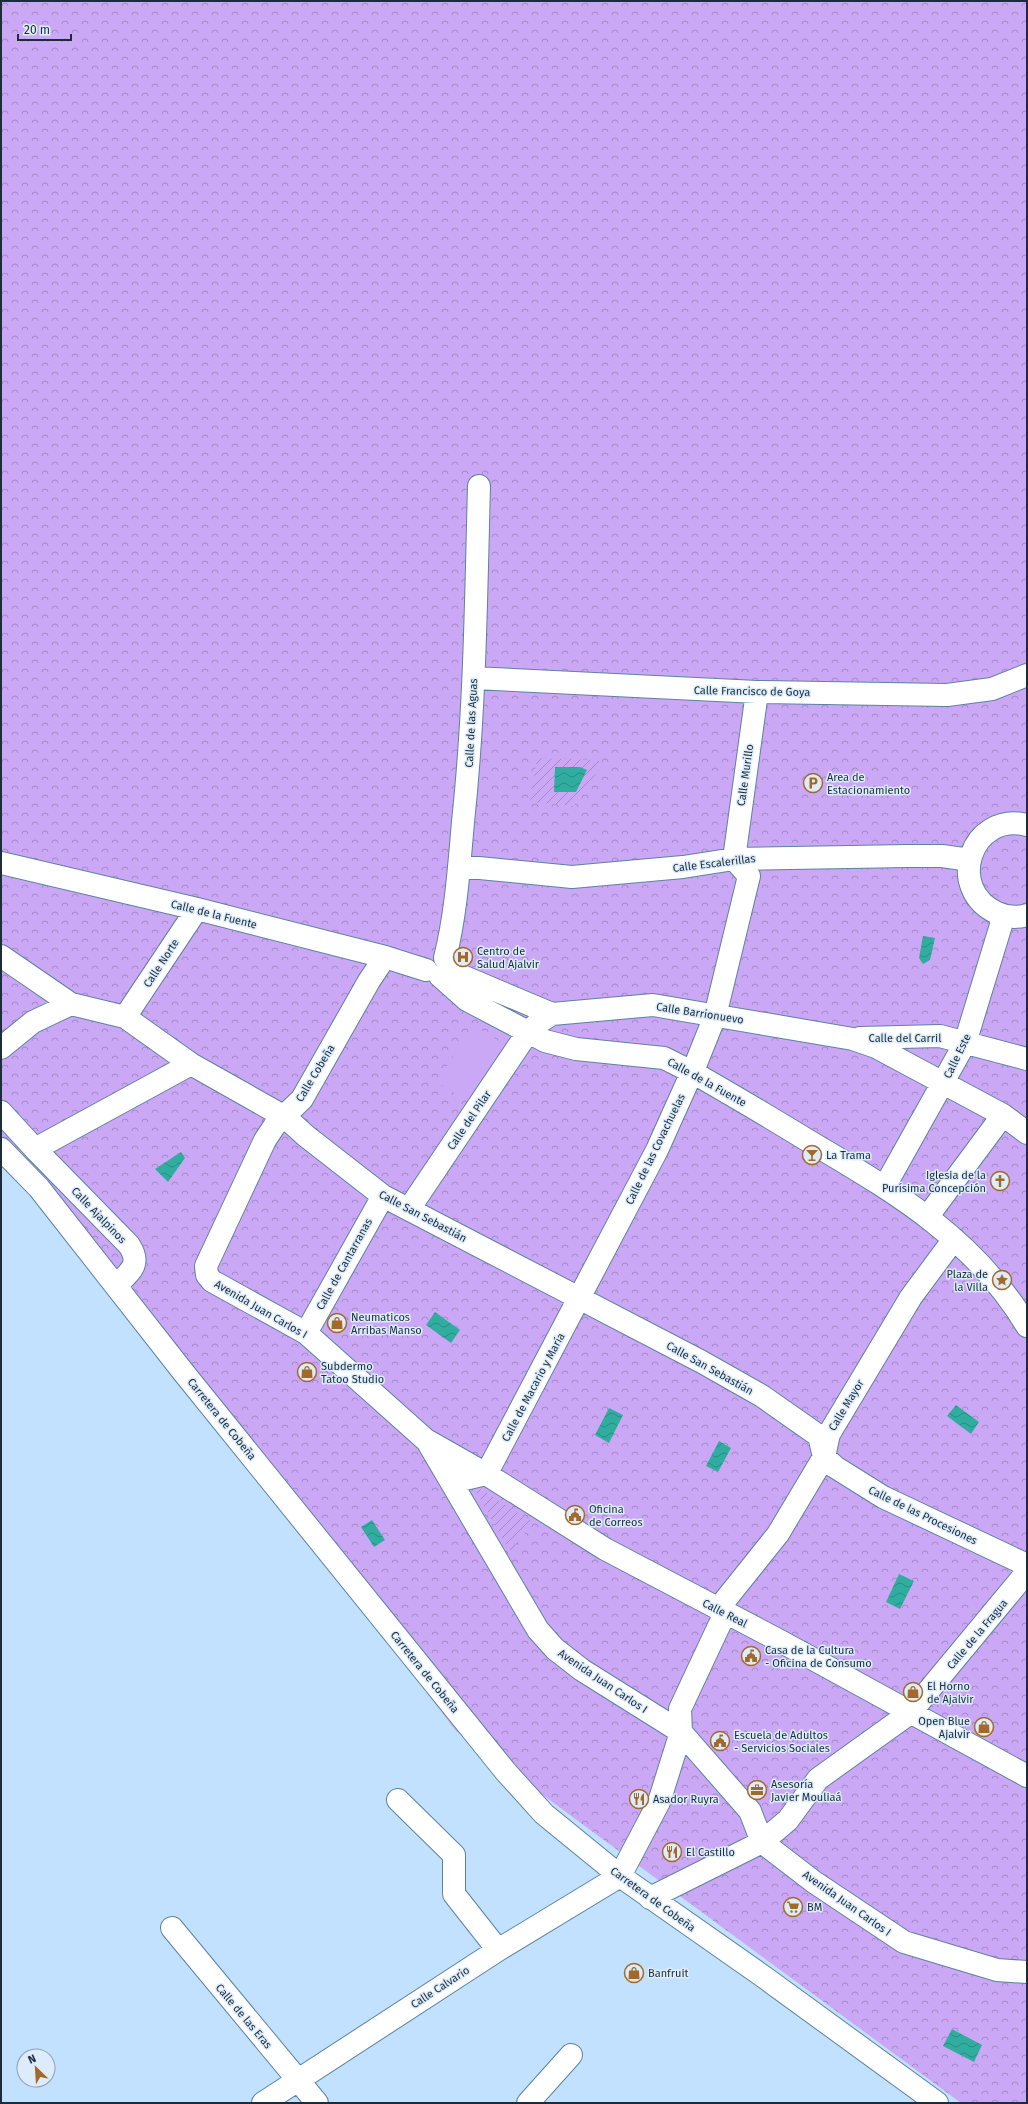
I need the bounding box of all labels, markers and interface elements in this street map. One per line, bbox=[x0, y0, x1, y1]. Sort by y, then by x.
scale bar bbox=[18, 16, 71, 42]
text: 20 m bbox=[24, 23, 50, 37]
street label: Calle de las Aguas bbox=[463, 678, 480, 768]
street label: Calle Francisco de Goya bbox=[694, 684, 810, 699]
street label: Calle Murillo bbox=[735, 743, 756, 807]
place label: Area de Estacionamiento bbox=[827, 771, 910, 797]
parking icon: Area de Estacionamiento bbox=[802, 772, 824, 794]
street label: Calle Escalerillas bbox=[672, 852, 756, 875]
street label: Calle de la Fuente bbox=[169, 897, 258, 931]
street label: Calle Norte bbox=[141, 937, 182, 990]
place label: Centro de Salud Ajalvir bbox=[477, 945, 540, 971]
hospital icon: Centro de Salud Ajalvir bbox=[452, 946, 474, 968]
street label: Calle Barrionuevo bbox=[655, 1000, 745, 1027]
street label: Calle del Carril bbox=[869, 1032, 941, 1045]
street label: Calle Este bbox=[941, 1032, 974, 1081]
street label: Calle Cobeña bbox=[293, 1042, 338, 1104]
street label: Calle de la Fuente bbox=[665, 1055, 749, 1110]
street label: Calle del Pilar bbox=[445, 1087, 494, 1152]
street label: Calle de las Covachuelas bbox=[623, 1092, 688, 1207]
bar icon: La Trama bbox=[801, 1144, 823, 1166]
place label: La Trama bbox=[826, 1149, 871, 1162]
place label: Iglesia de la Purísima Concepción bbox=[882, 1169, 986, 1195]
church icon: Iglesia de la Purísima Concepción bbox=[989, 1170, 1011, 1192]
street label: Calle Ajalpinos bbox=[68, 1184, 129, 1246]
street label: Calle San Sebastián bbox=[377, 1188, 469, 1245]
street label: Calle de Cantarranas bbox=[314, 1216, 375, 1312]
place label: Plaza de la Villa bbox=[946, 1268, 988, 1294]
place icon: Plaza de la Villa bbox=[991, 1269, 1013, 1291]
street label: Avenida Juan Carlos I bbox=[212, 1278, 309, 1341]
place label: Neumaticos Arribas Manso bbox=[351, 1311, 422, 1337]
shop icon: Neumaticos Arribas Manso bbox=[326, 1312, 348, 1334]
street label: Calle de Macario y María bbox=[499, 1331, 568, 1444]
street label: Calle San Sebastián bbox=[664, 1339, 756, 1398]
place label: Subdermo Tatoo Studio bbox=[321, 1360, 384, 1386]
shop icon: Subdermo Tatoo Studio bbox=[296, 1361, 318, 1383]
street label: Carretera de Cobeña bbox=[185, 1376, 259, 1463]
street label: Calle Mayor bbox=[826, 1377, 867, 1433]
street label: Calle de las Procesiones bbox=[866, 1483, 979, 1548]
place label: Oficina de Correos bbox=[589, 1503, 643, 1529]
public building icon: Oficina de Correos bbox=[564, 1504, 586, 1526]
street label: Calle Real bbox=[700, 1597, 749, 1630]
street label: Calle de la Fragua bbox=[944, 1597, 1011, 1672]
street label: Carretera de Cobeña bbox=[388, 1629, 462, 1716]
place label: Casa de la Cultura - Oficina de Consumo bbox=[765, 1644, 872, 1670]
public building icon: Casa de la Cultura - Oficina de Consumo bbox=[740, 1645, 762, 1667]
street label: Avenida Juan Carlos I bbox=[556, 1647, 650, 1716]
place label: El Horno de Ajalvir bbox=[927, 1680, 974, 1706]
shop icon: El Horno de Ajalvir bbox=[902, 1681, 924, 1703]
place label: Open Blue Ajalvir bbox=[918, 1715, 971, 1741]
shop icon: Open Blue Ajalvir bbox=[973, 1716, 995, 1738]
place label: Escuela de Adultos - Servicios Sociales bbox=[734, 1729, 830, 1755]
public building icon: Escuela de Adultos - Servicios Sociales bbox=[709, 1730, 731, 1752]
place label: Asesoría Javier Mouliaá bbox=[771, 1778, 841, 1804]
office icon: Asesoría Javier Mouliaá bbox=[746, 1779, 768, 1801]
restaurant icon: Asador Ruyra bbox=[628, 1788, 650, 1810]
place label: Asador Ruyra bbox=[653, 1793, 719, 1806]
restaurant icon: El Castillo bbox=[661, 1841, 683, 1863]
place label: El Castillo bbox=[686, 1846, 735, 1859]
street label: Carretera de Cobeña bbox=[608, 1864, 698, 1935]
street label: Avenida Juan Carlos I bbox=[800, 1868, 893, 1939]
supermarket icon: BM bbox=[782, 1896, 804, 1918]
place label: BM bbox=[807, 1901, 822, 1914]
shop icon: Banfruit bbox=[623, 1962, 645, 1984]
street label: Calle Calvario bbox=[409, 1964, 472, 2011]
place label: Banfruit bbox=[648, 1967, 689, 1980]
street label: Calle de las Eras bbox=[213, 1981, 274, 2051]
north arrow bbox=[16, 2048, 56, 2088]
text: N bbox=[26, 2052, 38, 2067]

